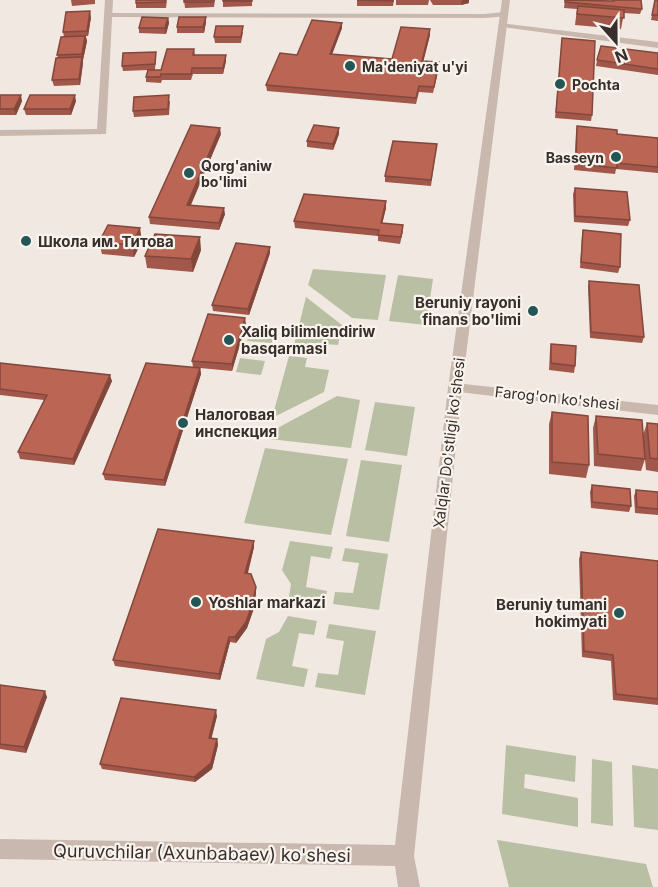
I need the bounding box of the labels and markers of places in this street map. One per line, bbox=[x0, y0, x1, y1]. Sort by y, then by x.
place label: Ma'deniyat u'yi bbox=[362, 58, 468, 75]
marker: Ma'deniyat u'yi bbox=[343, 59, 357, 73]
place label: Pochta bbox=[572, 76, 620, 93]
marker: Pochta bbox=[553, 77, 567, 91]
place label: Basseyn bbox=[546, 149, 604, 166]
marker: Basseyn bbox=[609, 150, 623, 164]
place label: Qorg'aniw bo'limi bbox=[201, 157, 272, 190]
marker: Qorg'aniw bo'limi bbox=[182, 166, 196, 180]
place label: Школа им. Титова bbox=[38, 232, 174, 251]
marker: Школа им. Титова bbox=[19, 234, 33, 248]
place label: Beruniy rayoni finans bo'limi bbox=[415, 293, 521, 329]
marker: Beruniy rayoni finans bo'limi bbox=[526, 304, 540, 318]
place label: Xaliq bilimlendiriw basqarmasi bbox=[241, 322, 376, 358]
marker: Xaliq bilimlendiriw basqarmasi bbox=[222, 333, 236, 347]
place label: Налоговая инспекция bbox=[195, 405, 277, 441]
marker: Налоговая инспекция bbox=[176, 416, 190, 430]
place label: Yoshlar markazi bbox=[208, 593, 326, 612]
marker: Yoshlar markazi bbox=[189, 595, 203, 609]
place label: Beruniy tumani hokimyati bbox=[496, 595, 607, 631]
marker: Beruniy tumani hokimyati bbox=[612, 606, 626, 620]

